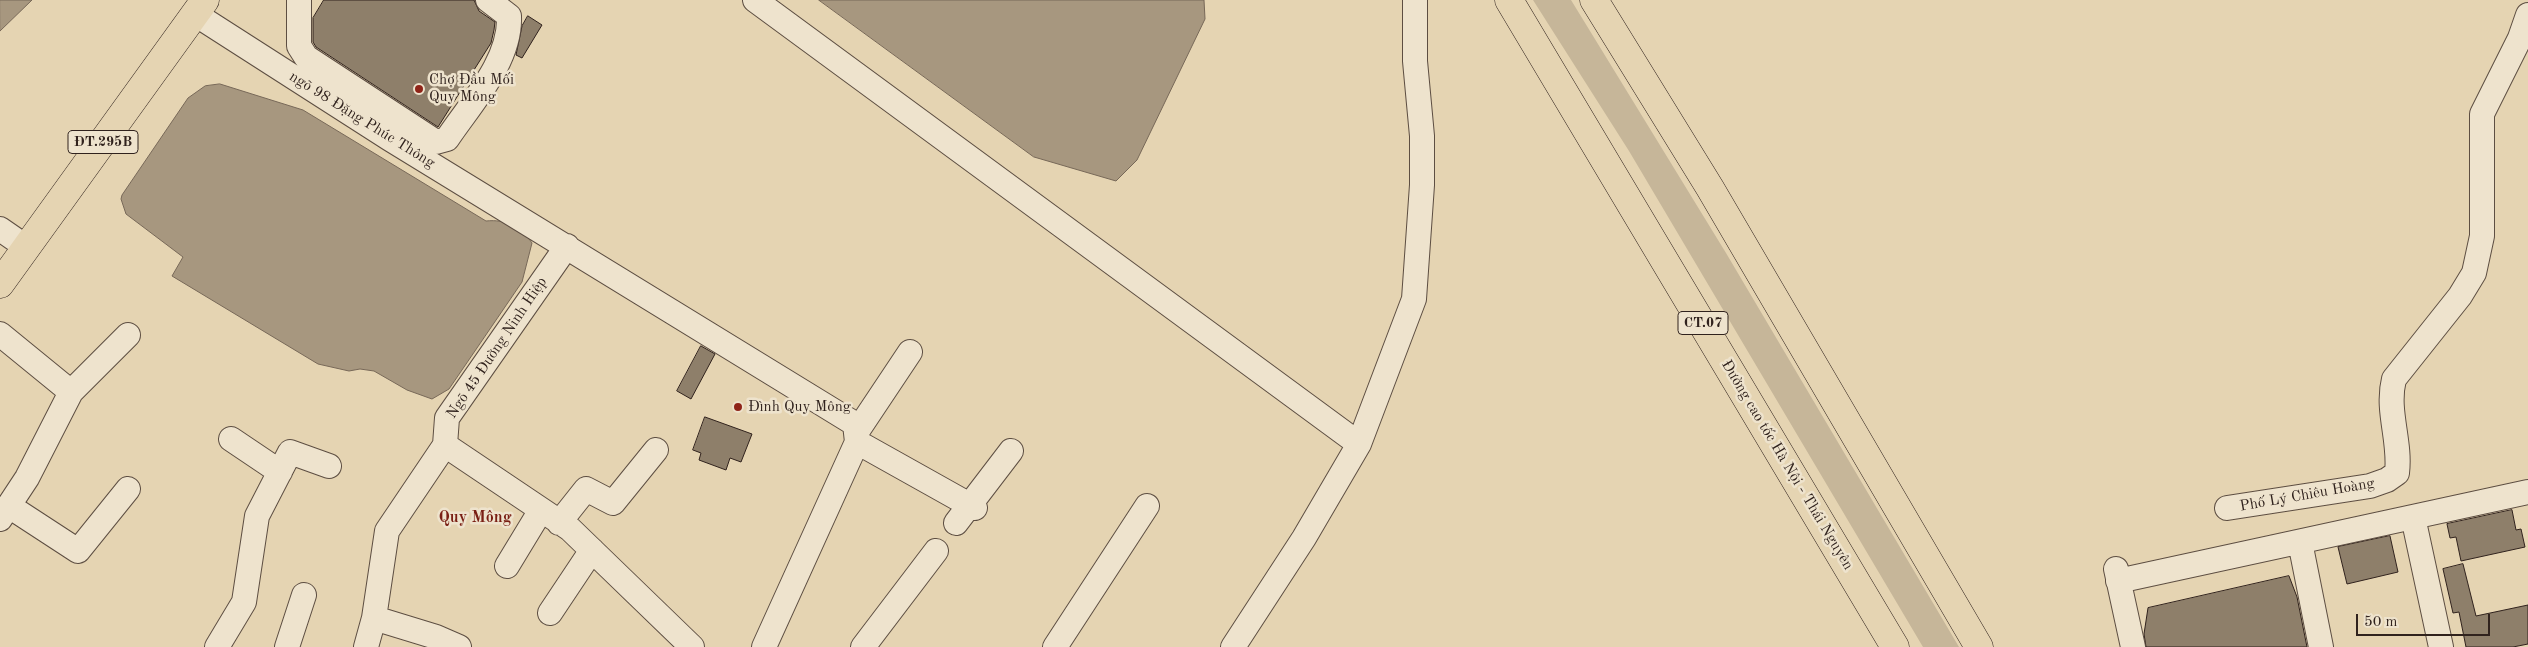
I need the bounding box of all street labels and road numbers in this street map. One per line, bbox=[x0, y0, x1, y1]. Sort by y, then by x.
street label: ngõ 98 Đặng Phúc Thông bbox=[286, 68, 438, 172]
road number: ĐT.295B bbox=[68, 130, 138, 154]
street label: Ngõ 45 Đường Ninh Hiệp bbox=[443, 274, 551, 422]
road number: CT.07 bbox=[1678, 312, 1728, 334]
street label: Đường cao tốc Hà Nội - Thái Nguyên bbox=[1717, 357, 1857, 573]
street label: Phố Lý Chiêu Hoàng bbox=[2238, 474, 2376, 516]

